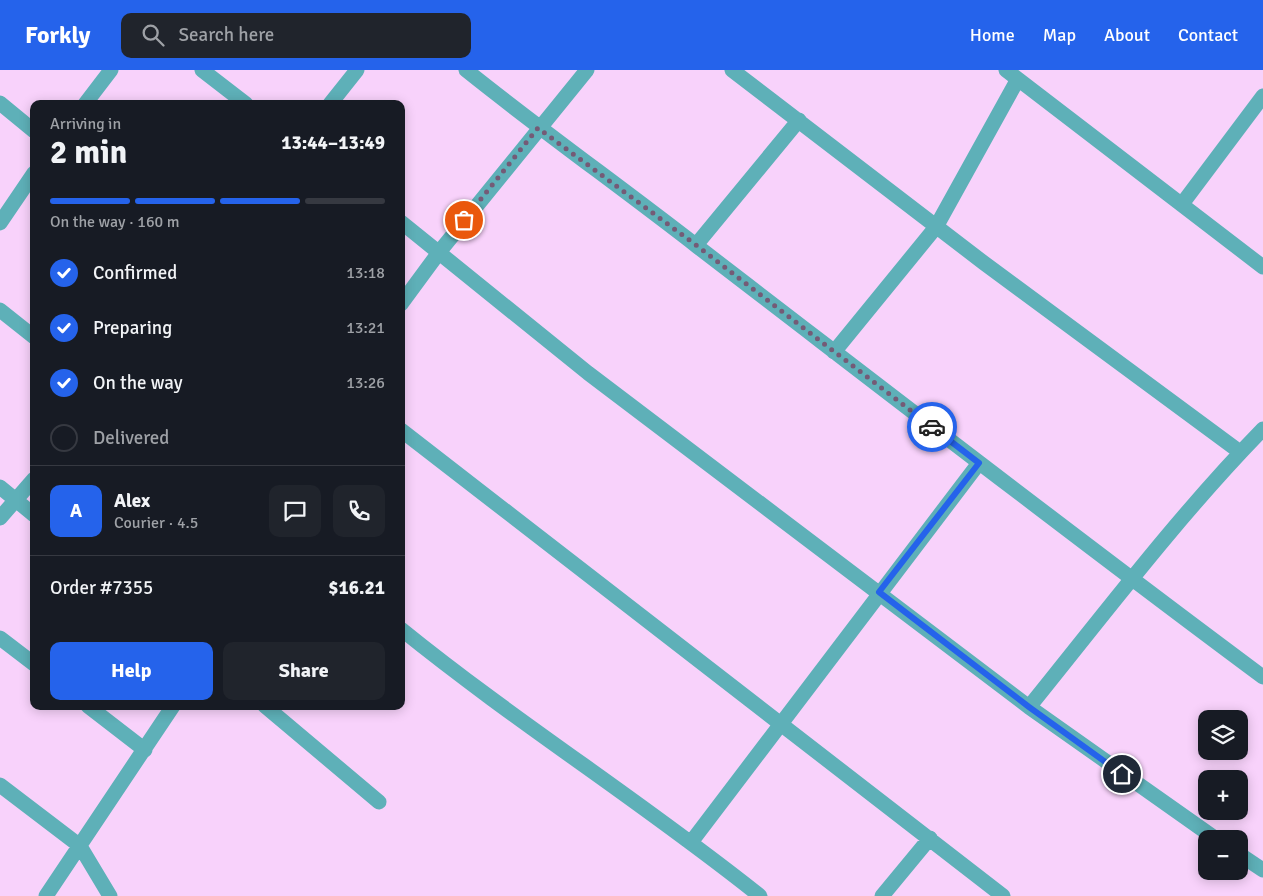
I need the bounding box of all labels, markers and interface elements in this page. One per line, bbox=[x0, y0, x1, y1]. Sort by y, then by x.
search box bbox=[121, 13, 471, 58]
text: Forkly bbox=[25, 20, 91, 50]
icon: search bbox=[139, 21, 167, 49]
text: Search here bbox=[179, 23, 274, 47]
text: Home bbox=[970, 24, 1015, 46]
text: Map bbox=[1043, 24, 1076, 46]
text: About bbox=[1104, 24, 1150, 46]
text: Contact bbox=[1178, 24, 1238, 46]
text: Arriving in bbox=[50, 114, 121, 134]
text: 13:44–13:49 bbox=[281, 131, 385, 155]
text: 2 min bbox=[50, 133, 127, 172]
pin bbox=[443, 199, 485, 241]
icon: bag bbox=[450, 206, 478, 234]
text: On the way · 160 m bbox=[50, 212, 180, 232]
icon: check bbox=[50, 259, 78, 287]
text: Confirmed bbox=[93, 261, 177, 285]
text: 13:18 bbox=[346, 263, 385, 283]
icon: check bbox=[50, 314, 78, 342]
text: Preparing bbox=[93, 316, 172, 340]
text: 13:21 bbox=[346, 318, 385, 338]
icon: check bbox=[50, 369, 78, 397]
text: On the way bbox=[93, 371, 183, 395]
text: 13:26 bbox=[346, 373, 385, 393]
courier bbox=[907, 402, 957, 452]
icon: car bbox=[918, 413, 946, 441]
text: Delivered bbox=[93, 426, 169, 450]
button: chat bbox=[269, 485, 321, 537]
button: phone bbox=[333, 485, 385, 537]
text: Alex bbox=[114, 489, 150, 513]
text: A bbox=[70, 499, 82, 523]
text: Courier · 4.5 bbox=[114, 513, 198, 533]
text: Order #7355 bbox=[50, 576, 153, 600]
text: $16.21 bbox=[328, 576, 385, 600]
button: Help bbox=[50, 642, 213, 700]
button: Share bbox=[223, 642, 385, 700]
map controls bbox=[1198, 710, 1248, 880]
button: layers bbox=[1198, 710, 1248, 760]
pin bbox=[1101, 753, 1143, 795]
icon: home bbox=[1108, 760, 1136, 788]
button: + bbox=[1198, 770, 1248, 820]
button: − bbox=[1198, 830, 1248, 880]

